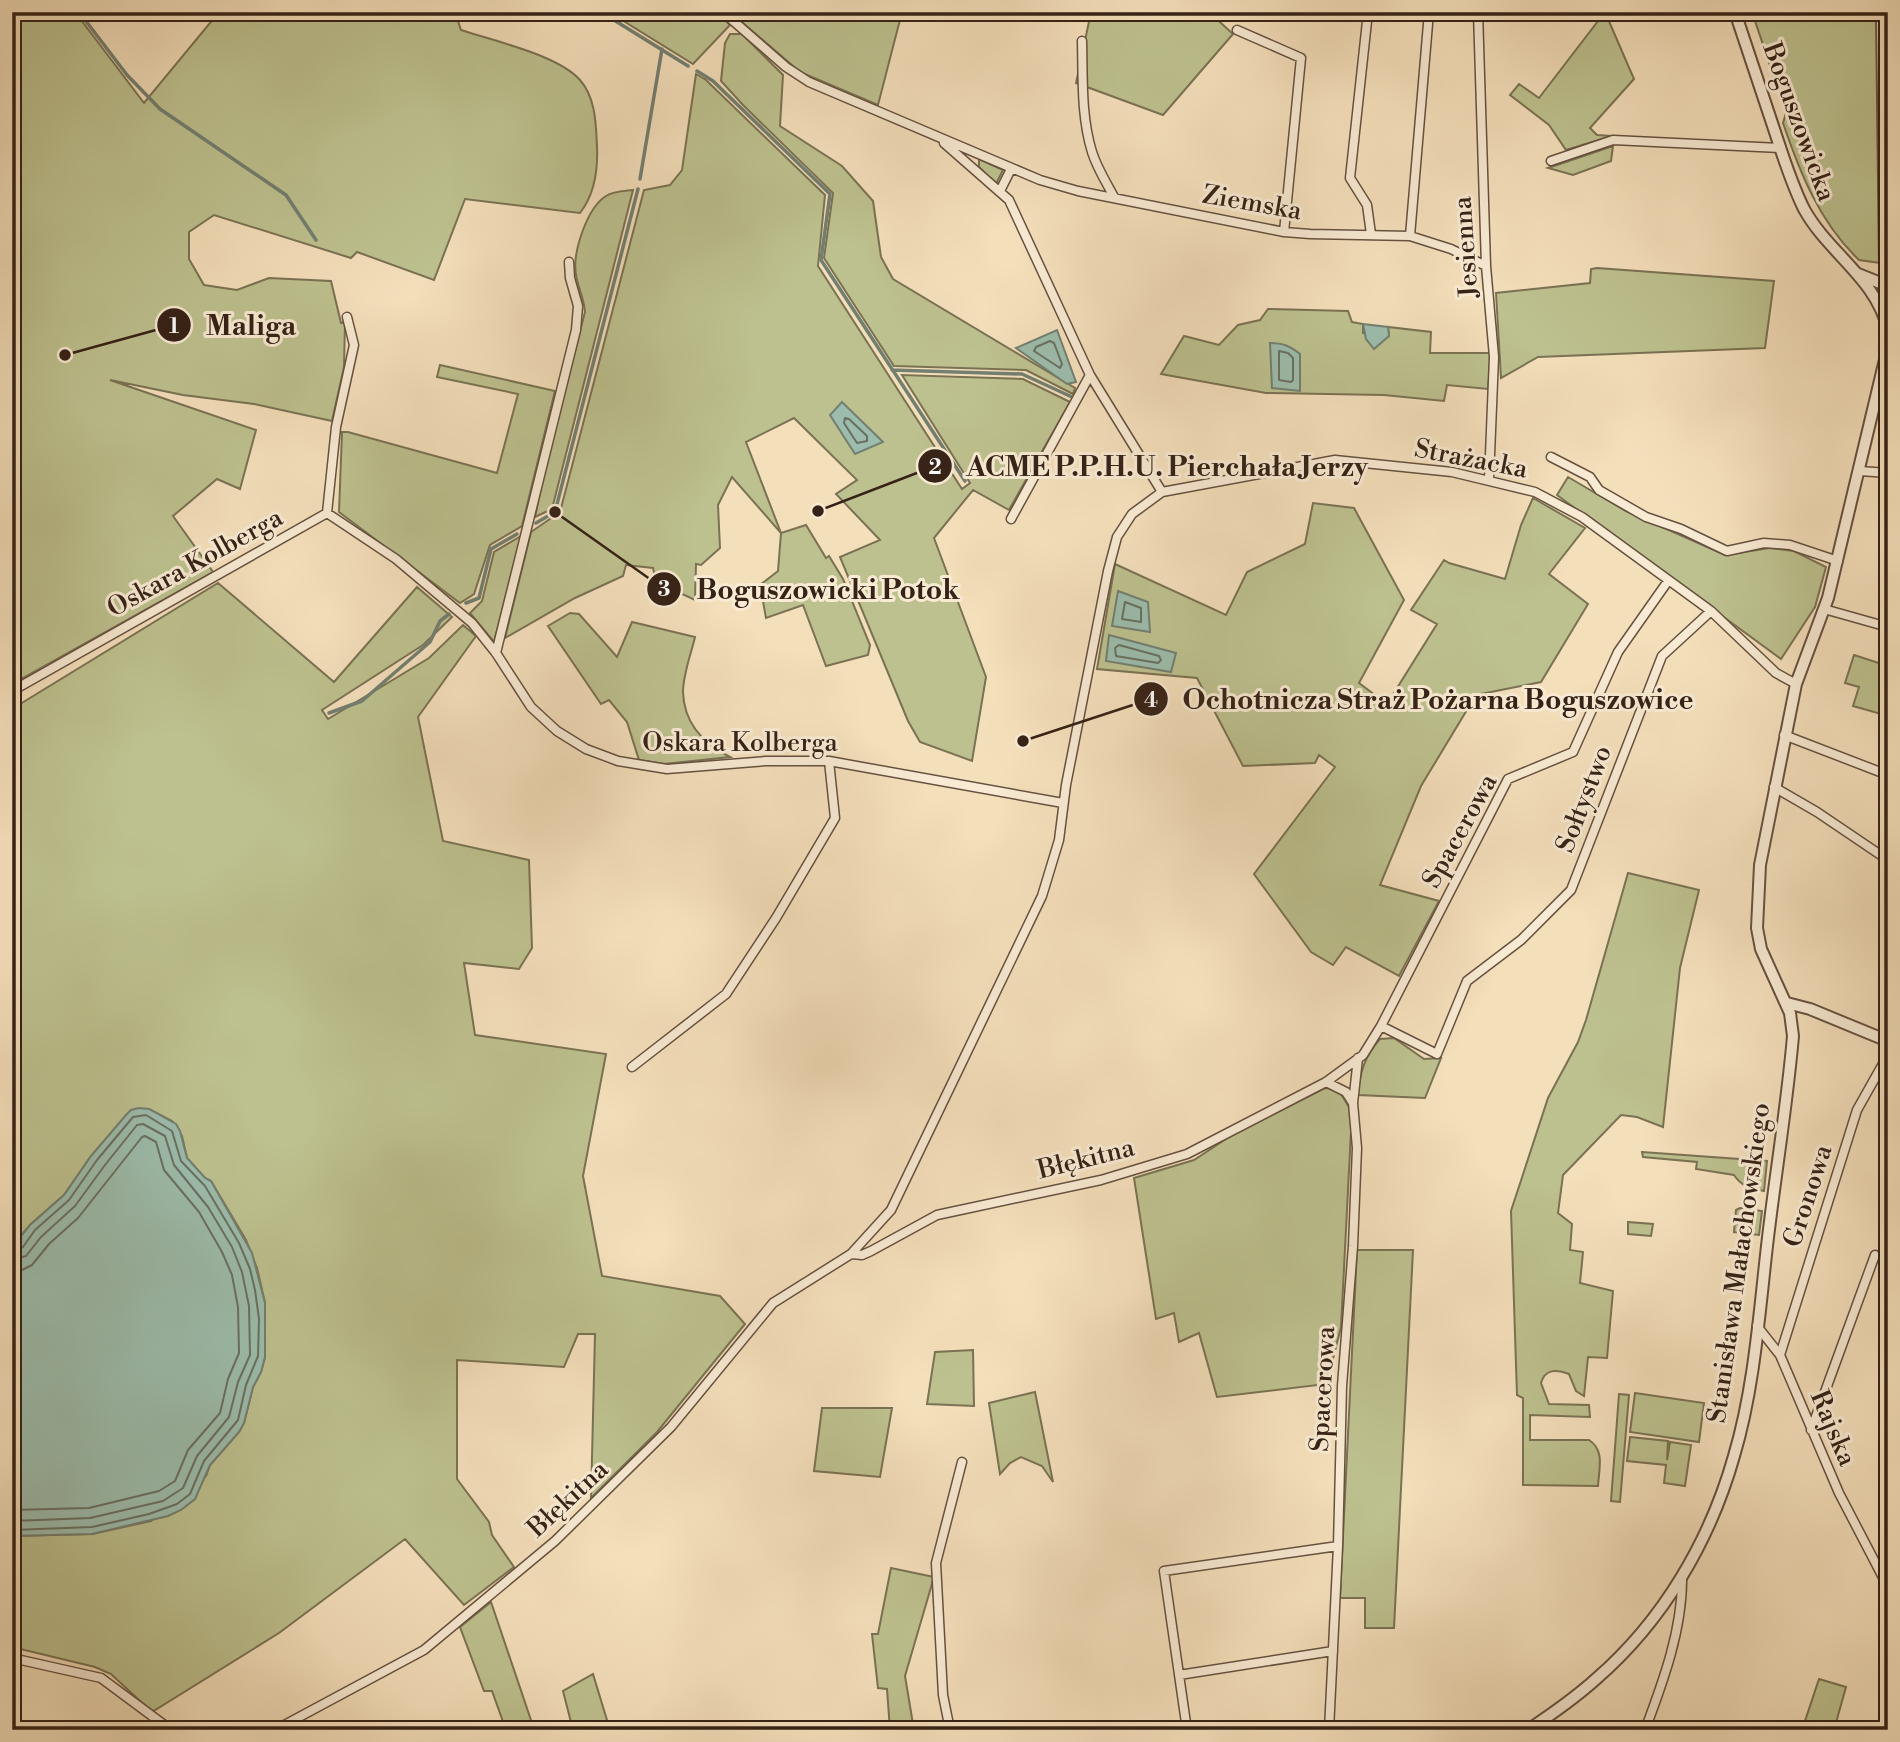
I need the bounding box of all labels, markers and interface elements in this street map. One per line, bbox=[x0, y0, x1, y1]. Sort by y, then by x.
street label: Boguszowicka bbox=[1755, 37, 1843, 206]
street label: Ziemska bbox=[1200, 179, 1305, 228]
street label: Jesienna bbox=[1446, 194, 1486, 300]
callout: Maliga bbox=[156, 301, 310, 350]
text: Maliga bbox=[206, 309, 297, 344]
text: 1 bbox=[169, 314, 179, 340]
street label: Strażacka bbox=[1412, 432, 1531, 486]
callout: ACME P.P.H.U. Pierchała Jerzy bbox=[917, 442, 1382, 491]
text: ACME P.P.H.U. Pierchała Jerzy bbox=[965, 450, 1369, 485]
text: 2 bbox=[928, 455, 942, 481]
street label: Oskara Kolberga bbox=[102, 501, 289, 624]
callout: Boguszowicki Potok bbox=[647, 564, 973, 613]
text: Boguszowicki Potok bbox=[696, 573, 960, 608]
text: 3 bbox=[658, 577, 670, 603]
callout: Ochotnicza Straż Pożarna Boguszowice bbox=[1134, 675, 1708, 724]
text: Ochotnicza Straż Pożarna Boguszowice bbox=[1182, 683, 1694, 718]
text: 4 bbox=[1144, 688, 1158, 714]
street label: Oskara Kolberga bbox=[642, 727, 839, 759]
street label: Sołtystwo bbox=[1549, 741, 1619, 857]
street label: Spacerowa bbox=[1416, 768, 1505, 894]
street label: Stanisława Małachowskiego bbox=[1701, 1101, 1777, 1425]
street label: Błękitna bbox=[1033, 1131, 1139, 1187]
street label: Gronowa bbox=[1776, 1140, 1840, 1251]
street label: Spacerowa bbox=[1304, 1325, 1342, 1453]
street label: Rajska bbox=[1803, 1385, 1864, 1471]
street label: Błękitna bbox=[520, 1453, 616, 1545]

